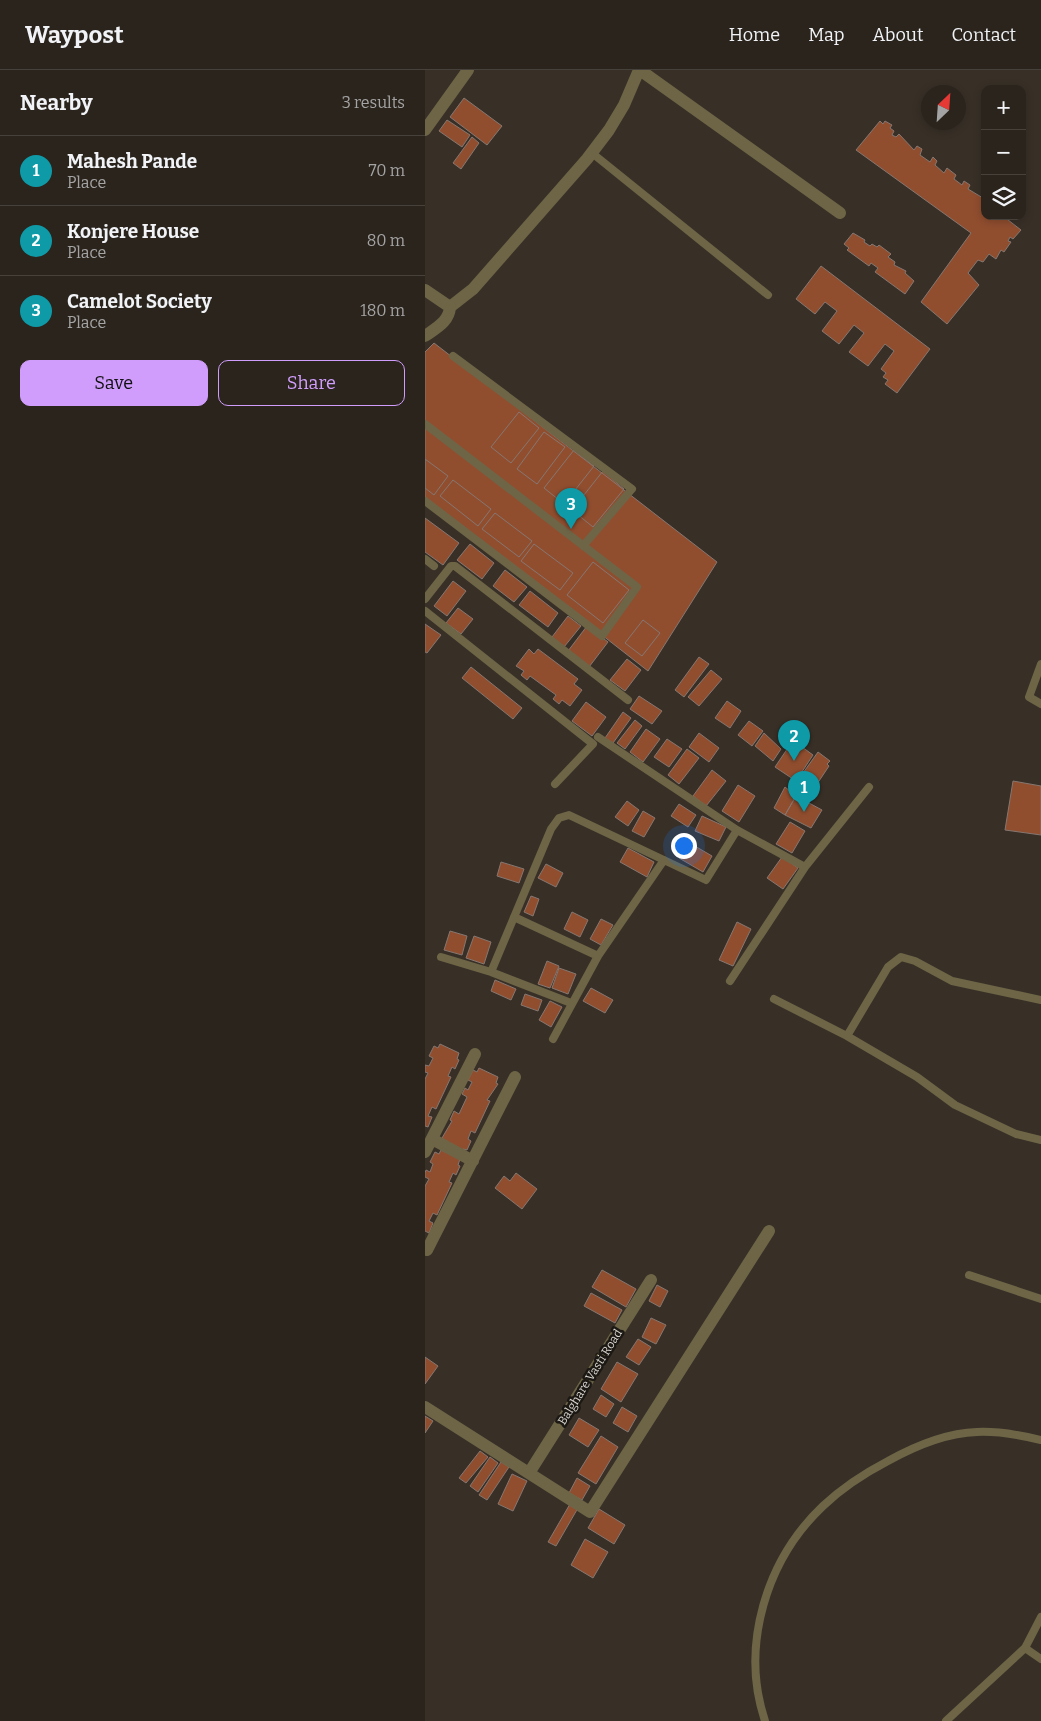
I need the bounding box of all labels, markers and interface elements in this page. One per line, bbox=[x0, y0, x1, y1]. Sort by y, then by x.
text: Waypost bbox=[25, 21, 124, 49]
text: Home bbox=[729, 24, 780, 46]
text: Map bbox=[808, 24, 844, 46]
text: About bbox=[872, 24, 923, 46]
text: Contact bbox=[951, 24, 1016, 46]
north arrow bbox=[921, 85, 966, 130]
map controls bbox=[981, 85, 1026, 220]
button: + bbox=[981, 85, 1026, 130]
text: Nearby bbox=[20, 90, 93, 116]
text: 3 results bbox=[342, 93, 405, 112]
button: − bbox=[981, 130, 1026, 175]
text: Mahesh Pande bbox=[67, 150, 197, 173]
text: 1 bbox=[33, 161, 39, 180]
text: 70 m bbox=[369, 161, 405, 180]
text: Place bbox=[67, 173, 106, 192]
button: layers bbox=[981, 175, 1026, 220]
text: Konjere House bbox=[67, 220, 199, 243]
text: 2 bbox=[31, 231, 41, 250]
text: 80 m bbox=[367, 231, 405, 250]
text: Place bbox=[67, 243, 106, 262]
text: Camelot Society bbox=[67, 290, 212, 313]
text: 3 bbox=[31, 301, 41, 320]
text: 180 m bbox=[360, 301, 405, 320]
text: Place bbox=[67, 313, 106, 332]
button: Save bbox=[20, 360, 208, 406]
button: Share bbox=[218, 360, 405, 406]
pin: 3 bbox=[555, 488, 587, 529]
pin: 2 bbox=[778, 720, 810, 761]
pin: 1 bbox=[788, 771, 820, 812]
your location bbox=[671, 833, 697, 859]
street label: Balghare Vasti Road bbox=[555, 1327, 625, 1427]

